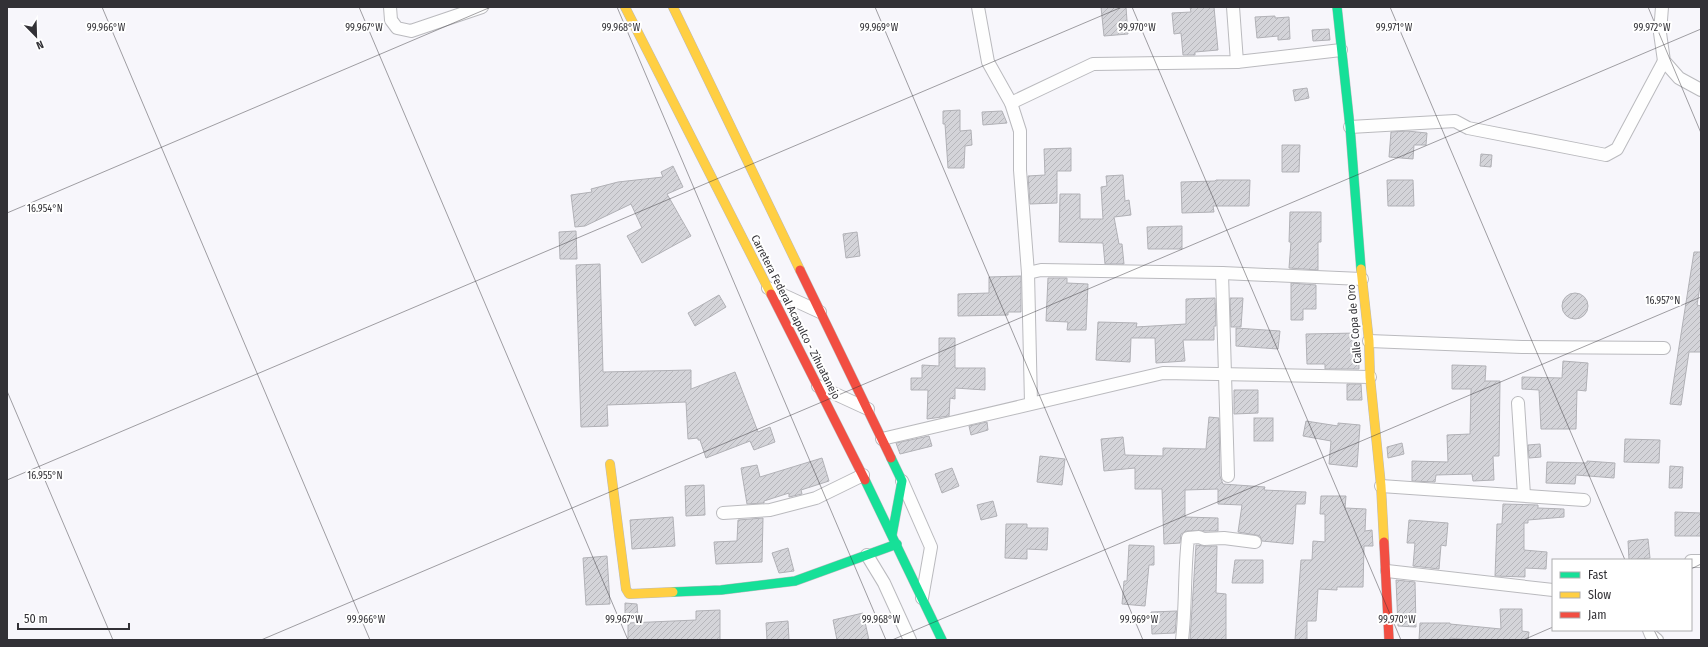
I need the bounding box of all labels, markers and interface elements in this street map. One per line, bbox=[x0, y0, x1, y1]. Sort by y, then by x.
north arrow bbox=[16, 16, 56, 56]
text: 99.966°W bbox=[87, 22, 126, 34]
text: 99.967°W bbox=[345, 22, 383, 34]
text: 99.968°W bbox=[602, 22, 641, 34]
text: 99.969°W bbox=[860, 22, 899, 34]
text: 99.970°W bbox=[1118, 22, 1156, 34]
text: 99.971°W bbox=[1376, 22, 1413, 34]
text: 99.972°W bbox=[1634, 22, 1671, 34]
text: N bbox=[34, 37, 45, 52]
text: 16.954°N bbox=[27, 203, 63, 215]
street label: Carretera Federal Acapulco - Zihuatanejo bbox=[748, 233, 843, 402]
street label: Calle Copa de Oro bbox=[1345, 284, 1364, 364]
text: 16.957°N bbox=[1646, 295, 1680, 307]
text: 16.955°N bbox=[27, 470, 63, 482]
legend bbox=[1552, 559, 1692, 631]
text: Fast bbox=[1588, 568, 1607, 582]
text: Slow bbox=[1588, 588, 1611, 602]
scale bar bbox=[18, 605, 129, 631]
text: Jam bbox=[1588, 608, 1606, 622]
text: 50 m bbox=[24, 612, 48, 626]
text: 99.966°W bbox=[347, 614, 386, 626]
text: 99.967°W bbox=[605, 614, 643, 626]
text: 99.968°W bbox=[862, 614, 901, 626]
text: 99.969°W bbox=[1120, 614, 1159, 626]
text: 99.970°W bbox=[1378, 614, 1416, 626]

